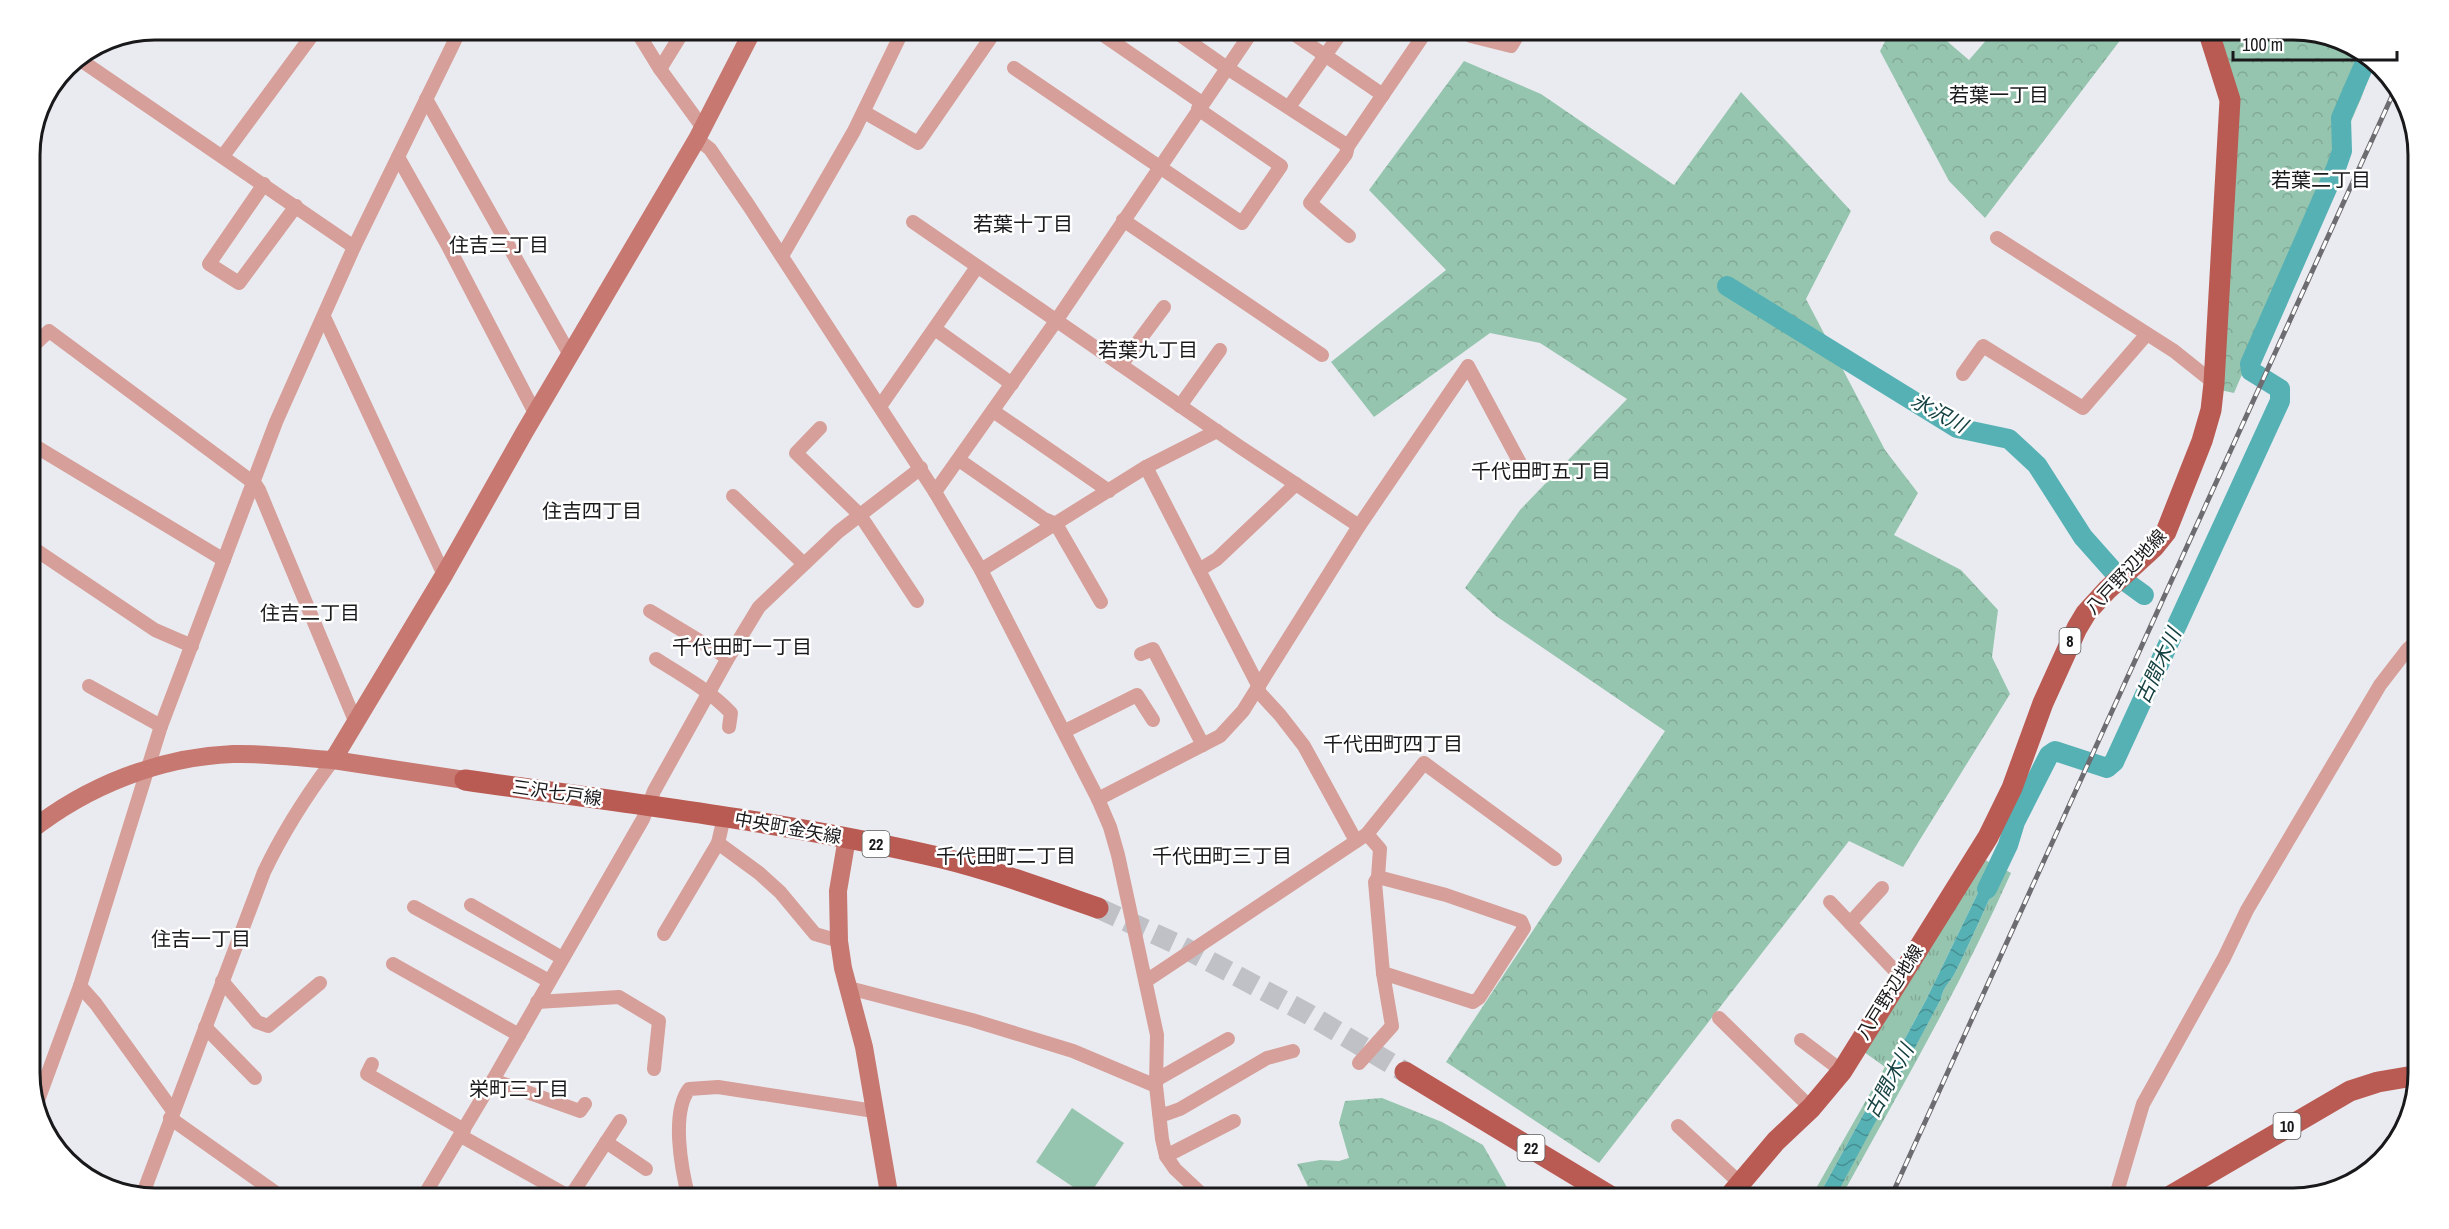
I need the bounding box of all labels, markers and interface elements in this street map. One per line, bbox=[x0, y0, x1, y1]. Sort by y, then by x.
scale bar bbox=[2233, 24, 2396, 62]
text: 100 m bbox=[2242, 32, 2283, 57]
district label: 若葉一丁目 bbox=[1949, 81, 2049, 108]
district label: 若葉二丁目 bbox=[2271, 166, 2371, 193]
district label: 若葉十丁目 bbox=[973, 210, 1073, 237]
district label: 住吉三丁目 bbox=[449, 231, 549, 258]
district label: 若葉九丁目 bbox=[1098, 336, 1198, 363]
water label: 氷沢川 bbox=[1906, 387, 1974, 440]
district label: 千代田町五丁目 bbox=[1471, 457, 1611, 484]
district label: 住吉四丁目 bbox=[542, 497, 642, 524]
street label: 八戸野辺地線 bbox=[2080, 524, 2172, 620]
district label: 住吉二丁目 bbox=[260, 599, 360, 626]
water label: 古間木川 bbox=[2128, 622, 2188, 708]
road number: 8 bbox=[2060, 628, 2080, 654]
district label: 千代田町一丁目 bbox=[672, 633, 812, 660]
district label: 千代田町四丁目 bbox=[1323, 730, 1463, 757]
street label: 三沢七戸線 bbox=[511, 774, 603, 811]
street label: 中央町金矢線 bbox=[733, 806, 843, 849]
road number: 22 bbox=[862, 831, 890, 857]
district label: 千代田町二丁目 bbox=[936, 842, 1076, 869]
district label: 千代田町三丁目 bbox=[1152, 842, 1292, 869]
district label: 住吉一丁目 bbox=[151, 925, 251, 952]
street label: 八戸野辺地線 bbox=[1850, 939, 1929, 1044]
water label: 古間木川 bbox=[1858, 1037, 1920, 1122]
district label: 栄町三丁目 bbox=[469, 1075, 569, 1102]
road number: 10 bbox=[2274, 1113, 2300, 1139]
road number: 22 bbox=[1518, 1135, 1544, 1161]

